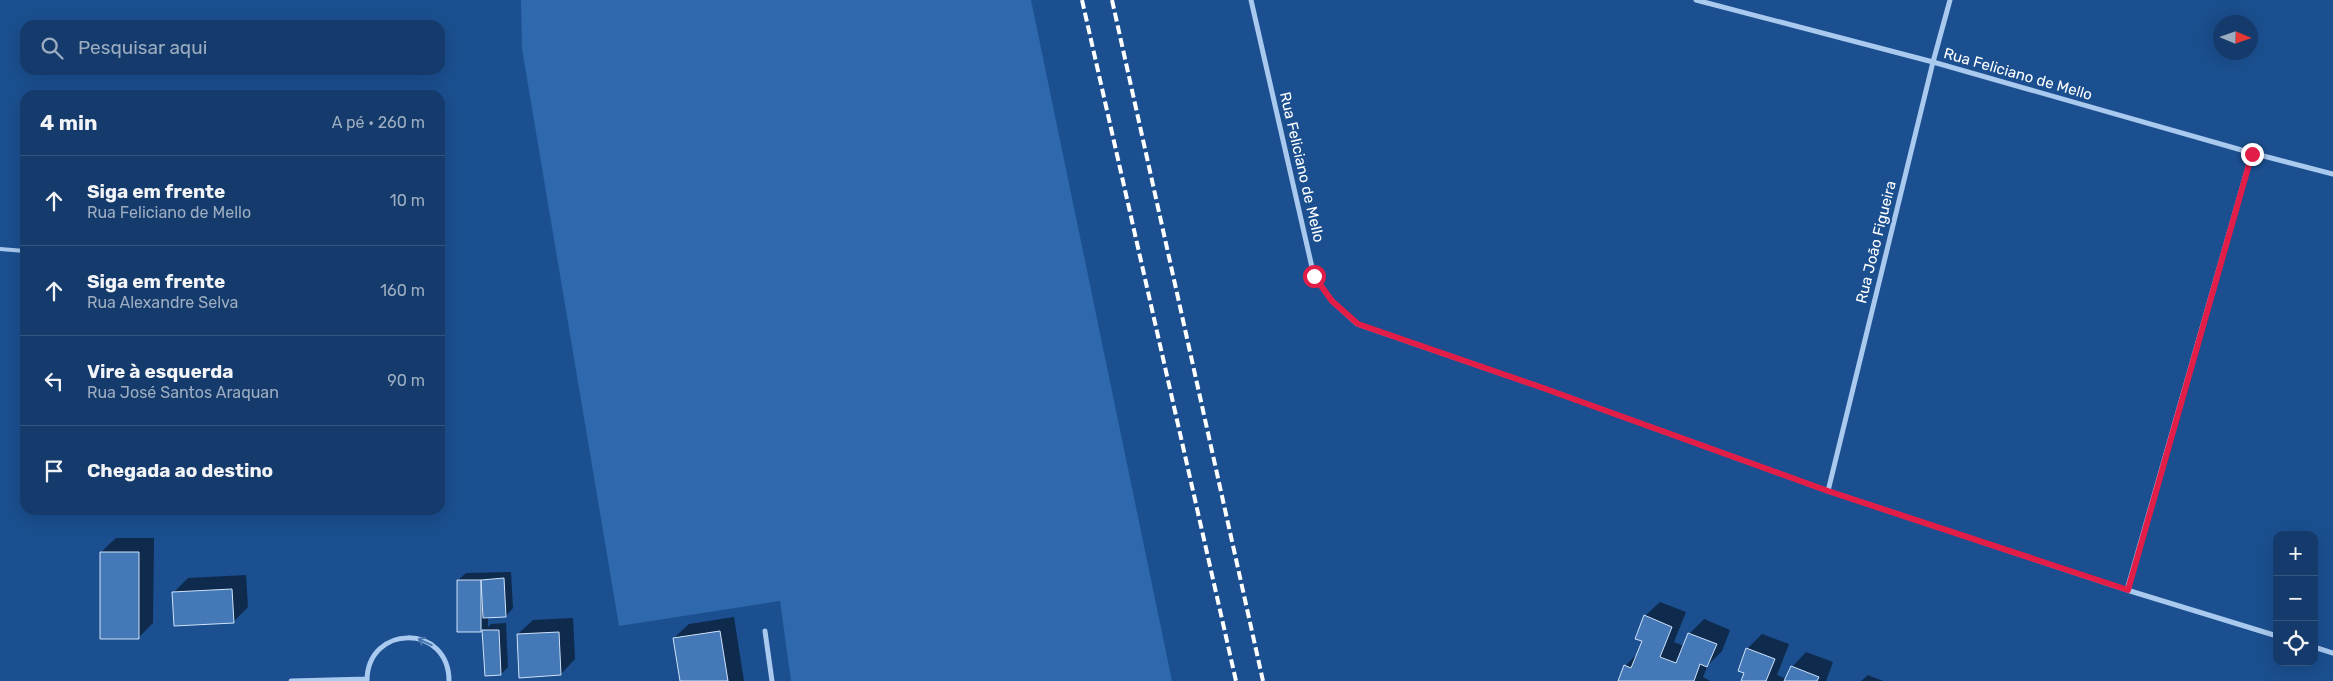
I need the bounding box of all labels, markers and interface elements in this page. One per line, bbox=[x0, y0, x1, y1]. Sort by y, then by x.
north arrow bbox=[2213, 15, 2258, 60]
search box bbox=[20, 20, 445, 75]
icon: search bbox=[38, 34, 66, 62]
text: Pesquisar aqui bbox=[78, 36, 207, 59]
street label: Rua Feliciano de Mello bbox=[1942, 44, 2094, 104]
street label: Rua Feliciano de Mello bbox=[1276, 90, 1328, 244]
text: 4 min bbox=[40, 110, 98, 135]
text: A pé · 260 m bbox=[332, 113, 425, 132]
route end bbox=[2241, 143, 2264, 166]
street label: Rua João Figueira bbox=[1852, 179, 1900, 305]
text: Siga em frente bbox=[87, 180, 225, 203]
icon: ahead bbox=[40, 187, 68, 215]
text: 10 m bbox=[390, 191, 425, 210]
text: Rua Feliciano de Mello bbox=[87, 203, 251, 222]
route start bbox=[1303, 265, 1326, 288]
text: Siga em frente bbox=[87, 270, 225, 293]
icon: ahead bbox=[40, 277, 68, 305]
text: 160 m bbox=[380, 281, 425, 300]
text: Rua Alexandre Selva bbox=[87, 293, 238, 312]
text: Vire à esquerda bbox=[87, 360, 234, 383]
icon: left bbox=[40, 367, 68, 395]
text: 90 m bbox=[387, 371, 425, 390]
text: Rua José Santos Araquan bbox=[87, 383, 279, 402]
icon: arrive bbox=[40, 457, 68, 485]
text: Chegada ao destino bbox=[87, 459, 273, 482]
map controls bbox=[2273, 531, 2318, 666]
button: + bbox=[2273, 531, 2318, 576]
button: − bbox=[2273, 576, 2318, 621]
button: locate bbox=[2273, 621, 2318, 666]
one-way arrow bbox=[418, 637, 433, 647]

